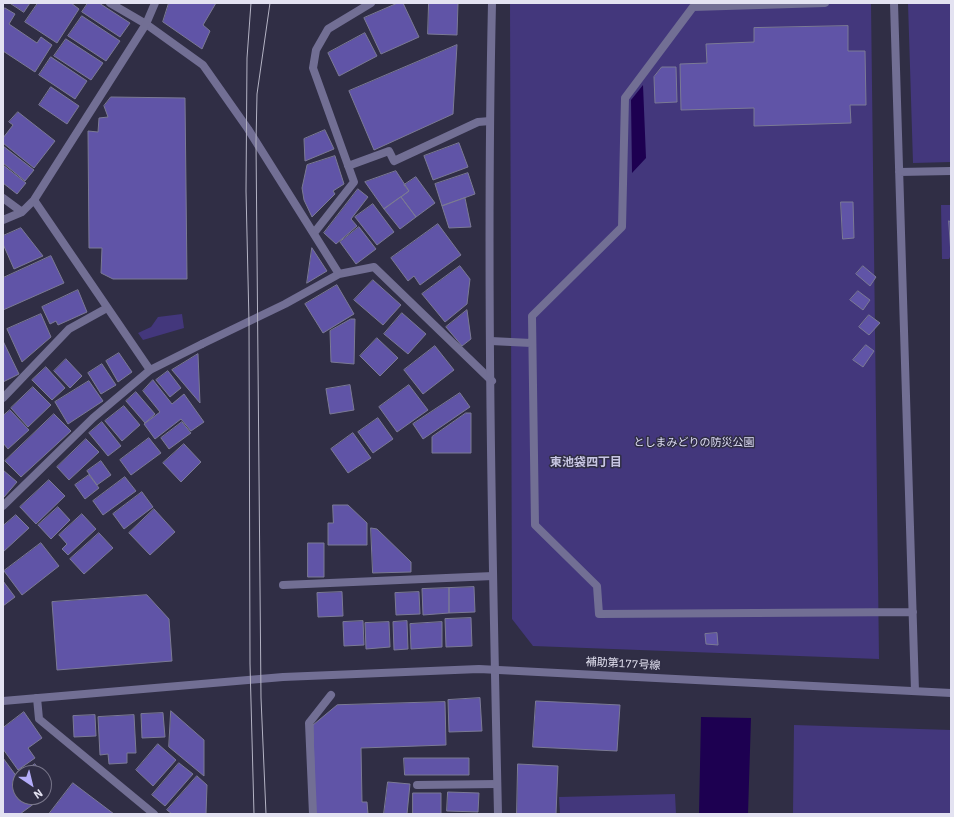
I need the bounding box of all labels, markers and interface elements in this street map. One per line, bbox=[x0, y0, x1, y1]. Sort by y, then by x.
park label: としまみどりの防災公園 bbox=[634, 436, 754, 450]
district label: 東池袋四丁目 bbox=[550, 456, 622, 470]
street label: 補助第177号線 bbox=[585, 655, 661, 673]
north arrow bbox=[12, 765, 52, 805]
text: N bbox=[31, 786, 46, 802]

